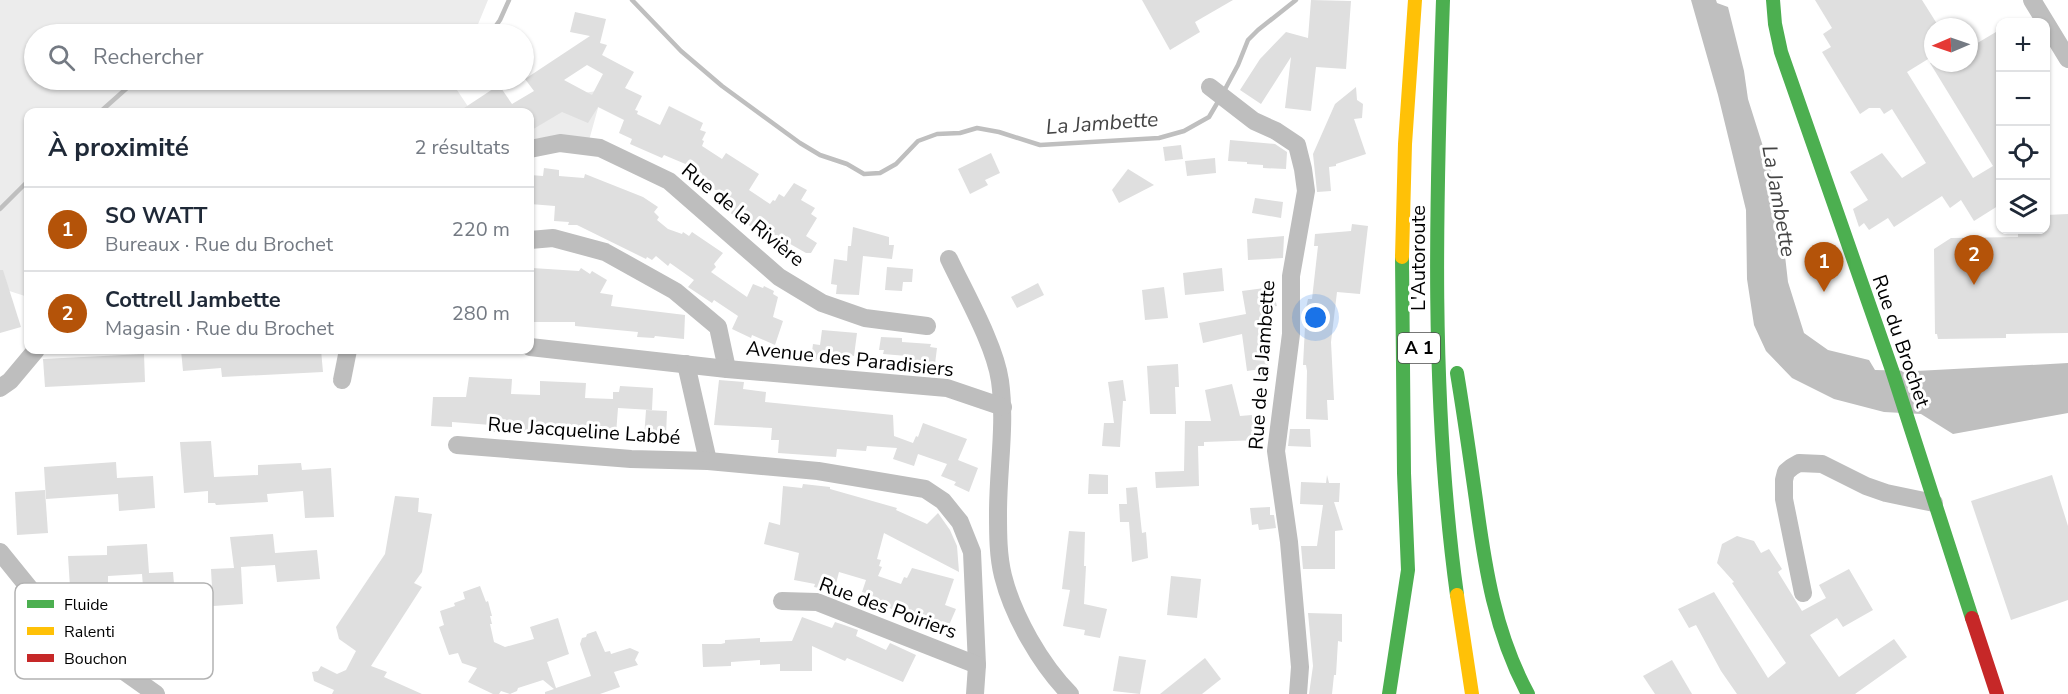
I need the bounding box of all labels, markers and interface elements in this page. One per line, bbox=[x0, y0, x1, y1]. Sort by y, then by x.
north arrow bbox=[1924, 18, 1978, 72]
map controls bbox=[1996, 18, 2050, 234]
button: + bbox=[1996, 18, 2050, 72]
search box bbox=[24, 24, 534, 90]
icon: search bbox=[45, 41, 78, 74]
text: Rechercher bbox=[93, 42, 204, 72]
button: − bbox=[1996, 72, 2050, 126]
water label: La Jambette bbox=[1045, 105, 1159, 141]
button: locate bbox=[1996, 126, 2050, 180]
text: À proximité bbox=[48, 130, 189, 165]
text: 2 résultats bbox=[414, 134, 510, 161]
water label: La Jambette bbox=[1755, 143, 1803, 259]
street label: Rue de la Rivière bbox=[676, 157, 810, 273]
button: layers bbox=[1996, 180, 2050, 234]
text: SO WATT bbox=[105, 201, 208, 231]
street label: L'Autoroute bbox=[1405, 205, 1432, 311]
text: 1 bbox=[62, 216, 74, 243]
text: 220 m bbox=[452, 216, 510, 243]
text: Bureaux · Rue du Brochet bbox=[105, 231, 333, 258]
pin: 2 bbox=[1954, 236, 1994, 285]
pin: 1 bbox=[1804, 242, 1844, 292]
street label: Rue du Brochet bbox=[1866, 271, 1937, 412]
street label: Rue de la Jambette bbox=[1243, 279, 1281, 451]
text: Cottrell Jambette bbox=[105, 285, 281, 315]
text: 2 bbox=[62, 300, 74, 327]
text: 280 m bbox=[452, 300, 510, 327]
your location bbox=[1301, 303, 1330, 332]
text: Magasin · Rue du Brochet bbox=[105, 315, 334, 342]
road number: A 1 bbox=[1398, 333, 1440, 363]
street label: Avenue des Paradisiers bbox=[745, 335, 955, 383]
street label: Rue Jacqueline Labbé bbox=[487, 411, 681, 451]
street label: Rue des Poiriers bbox=[815, 571, 961, 645]
legend bbox=[15, 583, 213, 679]
text: Fluide bbox=[64, 594, 108, 616]
text: Ralenti bbox=[64, 621, 115, 643]
text: Bouchon bbox=[64, 648, 127, 670]

